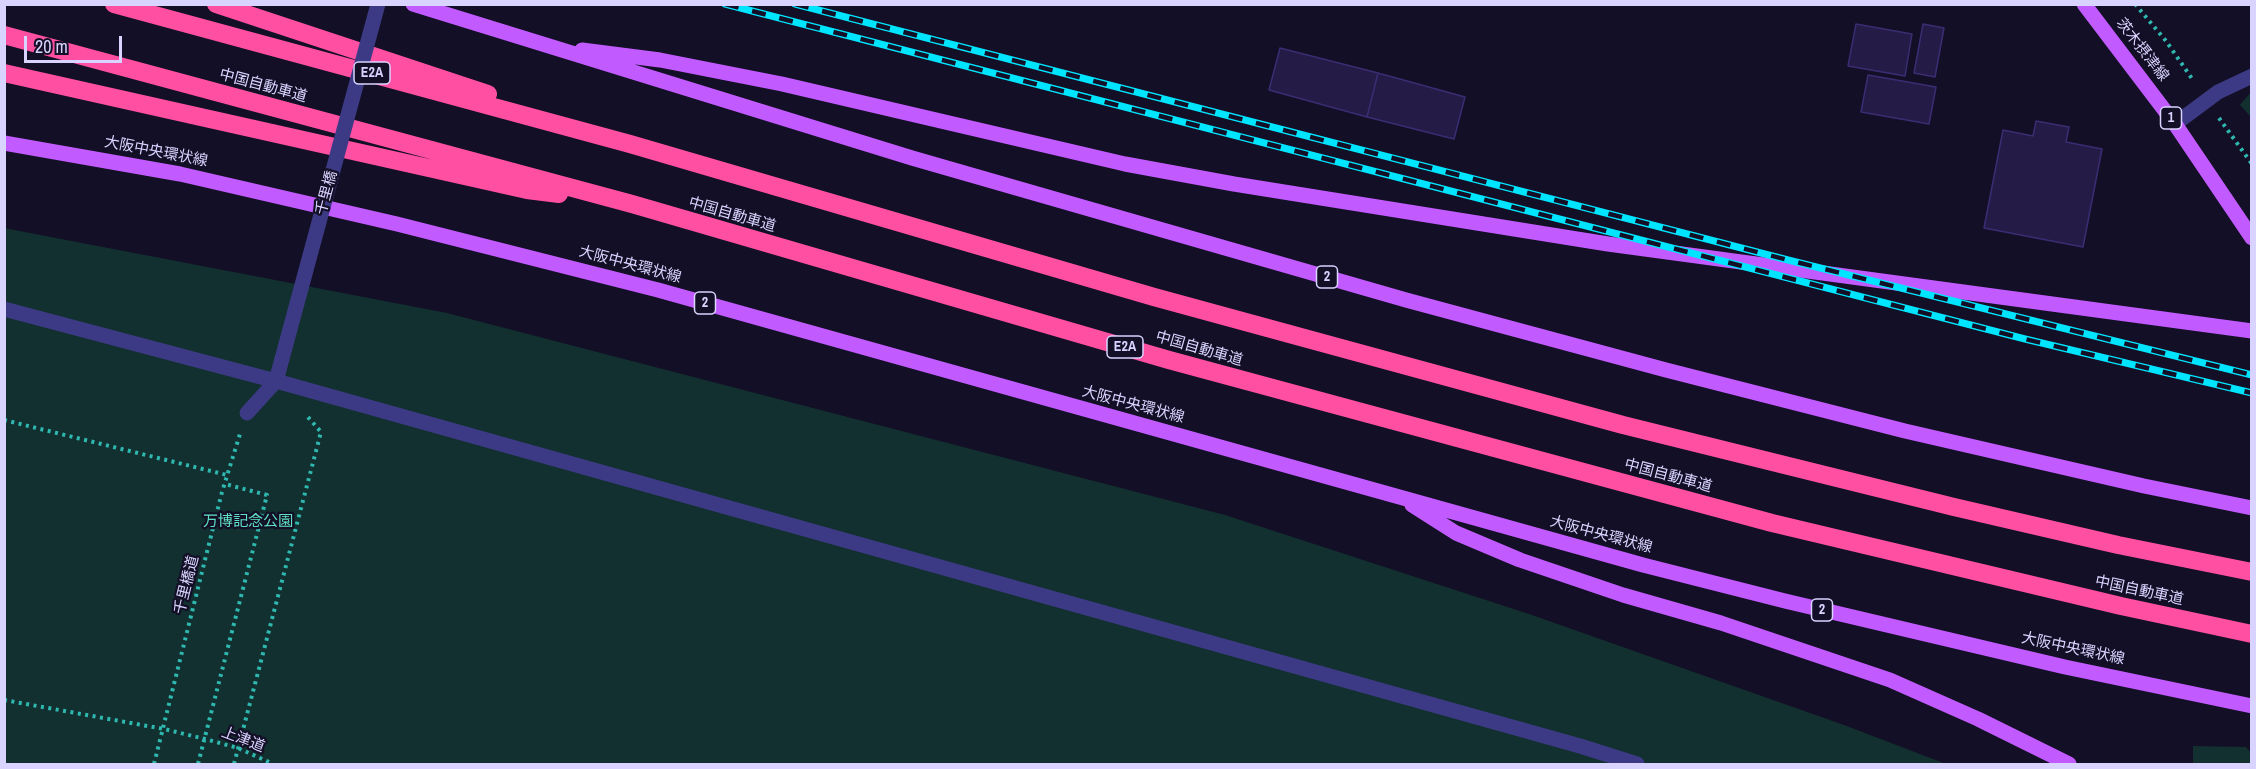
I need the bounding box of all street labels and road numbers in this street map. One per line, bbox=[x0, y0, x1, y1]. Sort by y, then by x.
street label: 茨木摂津線 bbox=[2112, 15, 2172, 85]
road number: E2A bbox=[354, 62, 390, 84]
street label: 中国自動車道 bbox=[217, 66, 309, 106]
road number: 1 bbox=[2160, 107, 2182, 129]
street label: 大阪中央環状線 bbox=[103, 133, 209, 171]
street label: 千里橋 bbox=[312, 169, 342, 217]
street label: 中国自動車道 bbox=[686, 194, 778, 236]
street label: 大阪中央環状線 bbox=[577, 243, 683, 287]
road number: 2 bbox=[1316, 266, 1338, 288]
road number: 2 bbox=[694, 292, 716, 314]
street label: 中国自動車道 bbox=[1153, 328, 1245, 370]
road number: E2A bbox=[1107, 336, 1143, 358]
street label: 大阪中央環状線 bbox=[1080, 383, 1186, 427]
street label: 中国自動車道 bbox=[1622, 456, 1714, 496]
street label: 大阪中央環状線 bbox=[1548, 513, 1654, 557]
street label: 千里橋道 bbox=[171, 554, 203, 616]
street label: 中国自動車道 bbox=[2093, 573, 2185, 609]
road number: 2 bbox=[1812, 599, 1832, 621]
street label: 大阪中央環状線 bbox=[2020, 629, 2126, 669]
street label: 上津道 bbox=[219, 724, 267, 756]

